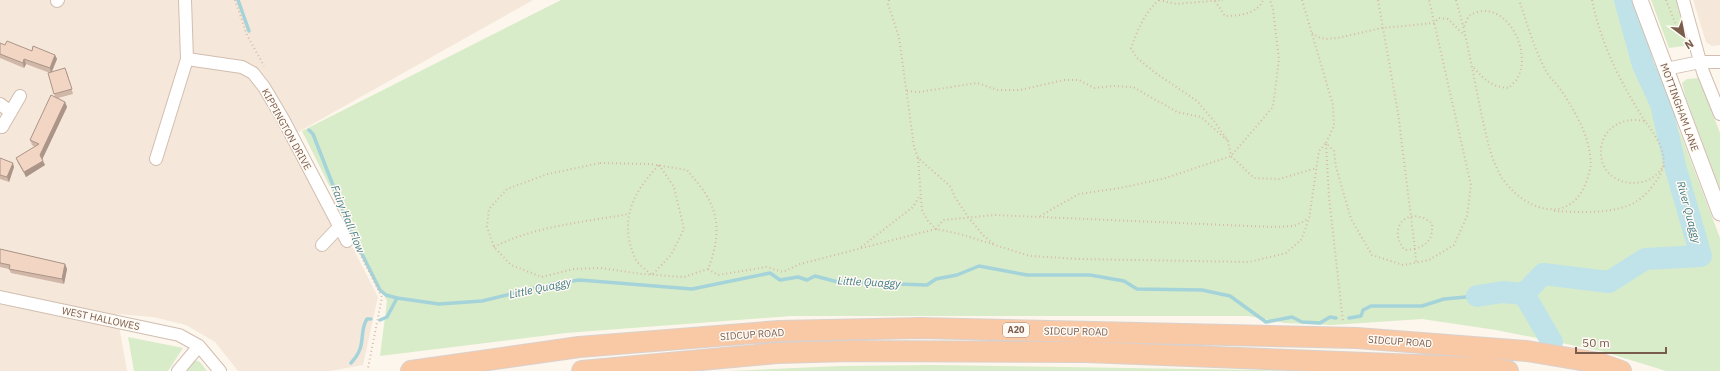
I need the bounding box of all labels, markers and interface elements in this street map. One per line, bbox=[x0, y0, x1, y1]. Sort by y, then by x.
north arrow bbox=[1664, 16, 1704, 56]
text: N bbox=[1682, 36, 1696, 53]
street label: MOTTINGHAM LANE bbox=[1658, 61, 1702, 153]
street label: KIPPINGTON DRIVE bbox=[259, 86, 314, 172]
water label: River Quaggy bbox=[1674, 179, 1704, 245]
water label: Fairy Hall Flow bbox=[328, 183, 368, 256]
water label: Little Quaggy bbox=[837, 273, 902, 291]
water label: Little Quaggy bbox=[508, 274, 573, 301]
street label: WEST HALLOWES bbox=[61, 304, 141, 333]
road number: A20 bbox=[1003, 323, 1029, 337]
street label: SIDCUP ROAD bbox=[1044, 324, 1109, 339]
street label: SIDCUP ROAD bbox=[720, 326, 785, 343]
scale bar bbox=[1576, 329, 1666, 355]
street label: SIDCUP ROAD bbox=[1367, 333, 1433, 350]
text: 50 m bbox=[1582, 335, 1610, 350]

